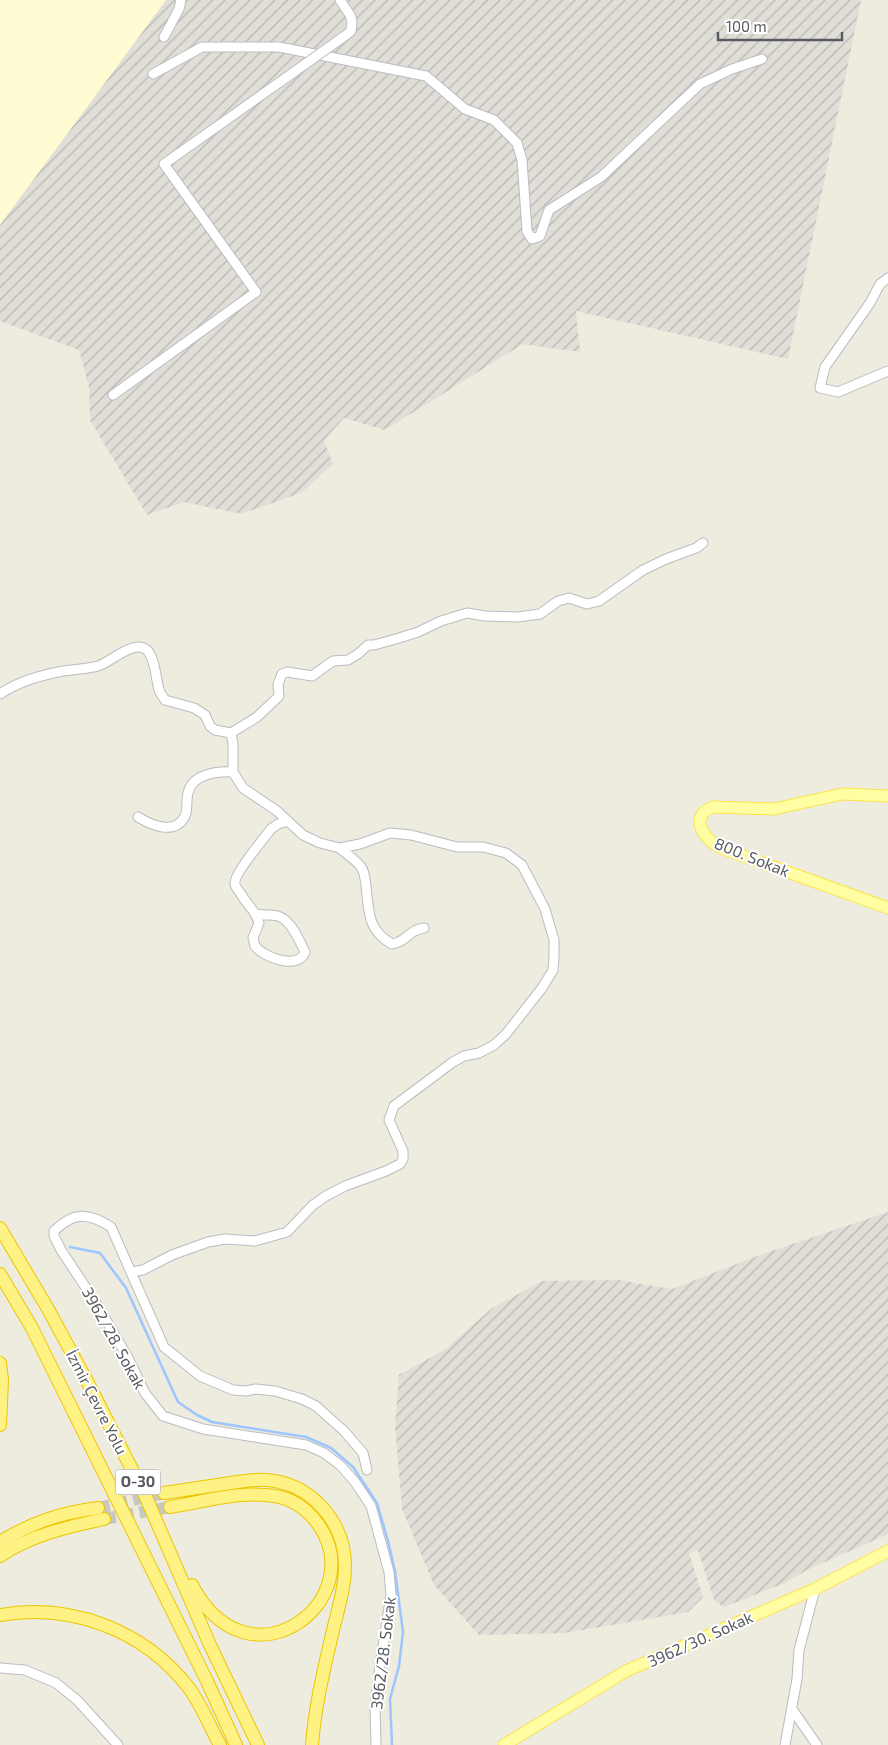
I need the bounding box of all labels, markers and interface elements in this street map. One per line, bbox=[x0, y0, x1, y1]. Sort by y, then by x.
scale bar bbox=[718, 10, 842, 42]
text: 100 m bbox=[726, 17, 767, 35]
street label: 800. Sokak bbox=[712, 833, 793, 880]
street label: 3962/28. Sokak bbox=[79, 1283, 150, 1392]
street label: İzmir Çevre Yolu bbox=[62, 1346, 132, 1458]
road number: O-30 bbox=[116, 1470, 160, 1494]
street label: 3962/28. Sokak bbox=[366, 1595, 399, 1710]
street label: 3962/30. Sokak bbox=[644, 1607, 755, 1670]

